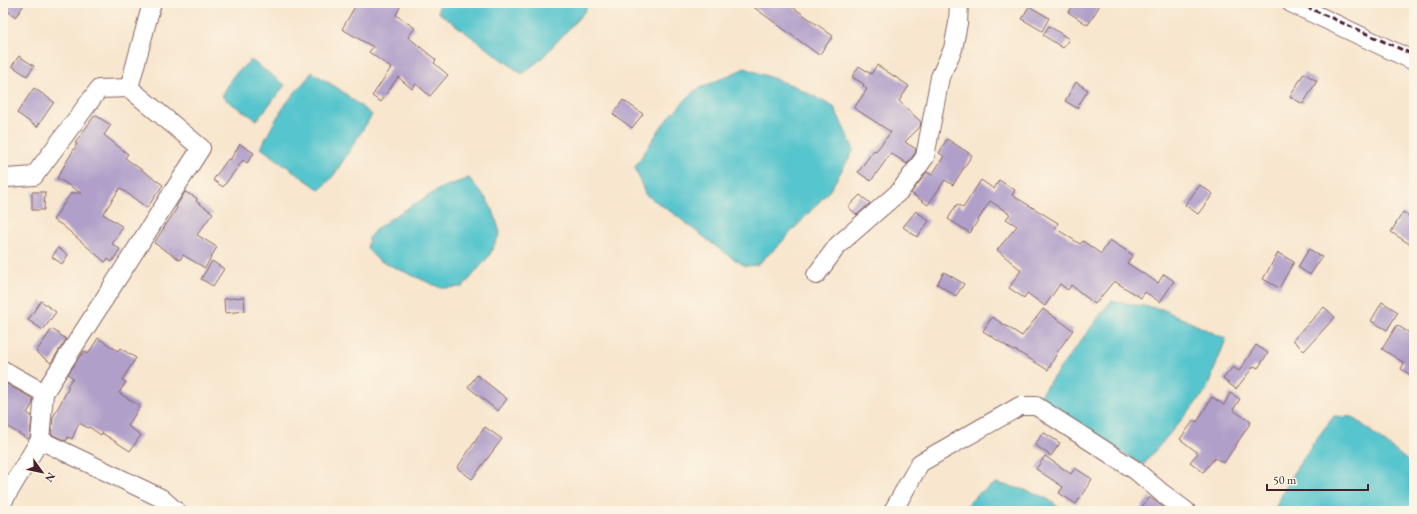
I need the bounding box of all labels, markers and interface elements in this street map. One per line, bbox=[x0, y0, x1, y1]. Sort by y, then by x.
north arrow bbox=[22, 452, 62, 492]
scale bar bbox=[1267, 466, 1368, 492]
text: N bbox=[42, 470, 59, 485]
text: 50 m bbox=[1273, 472, 1297, 488]

